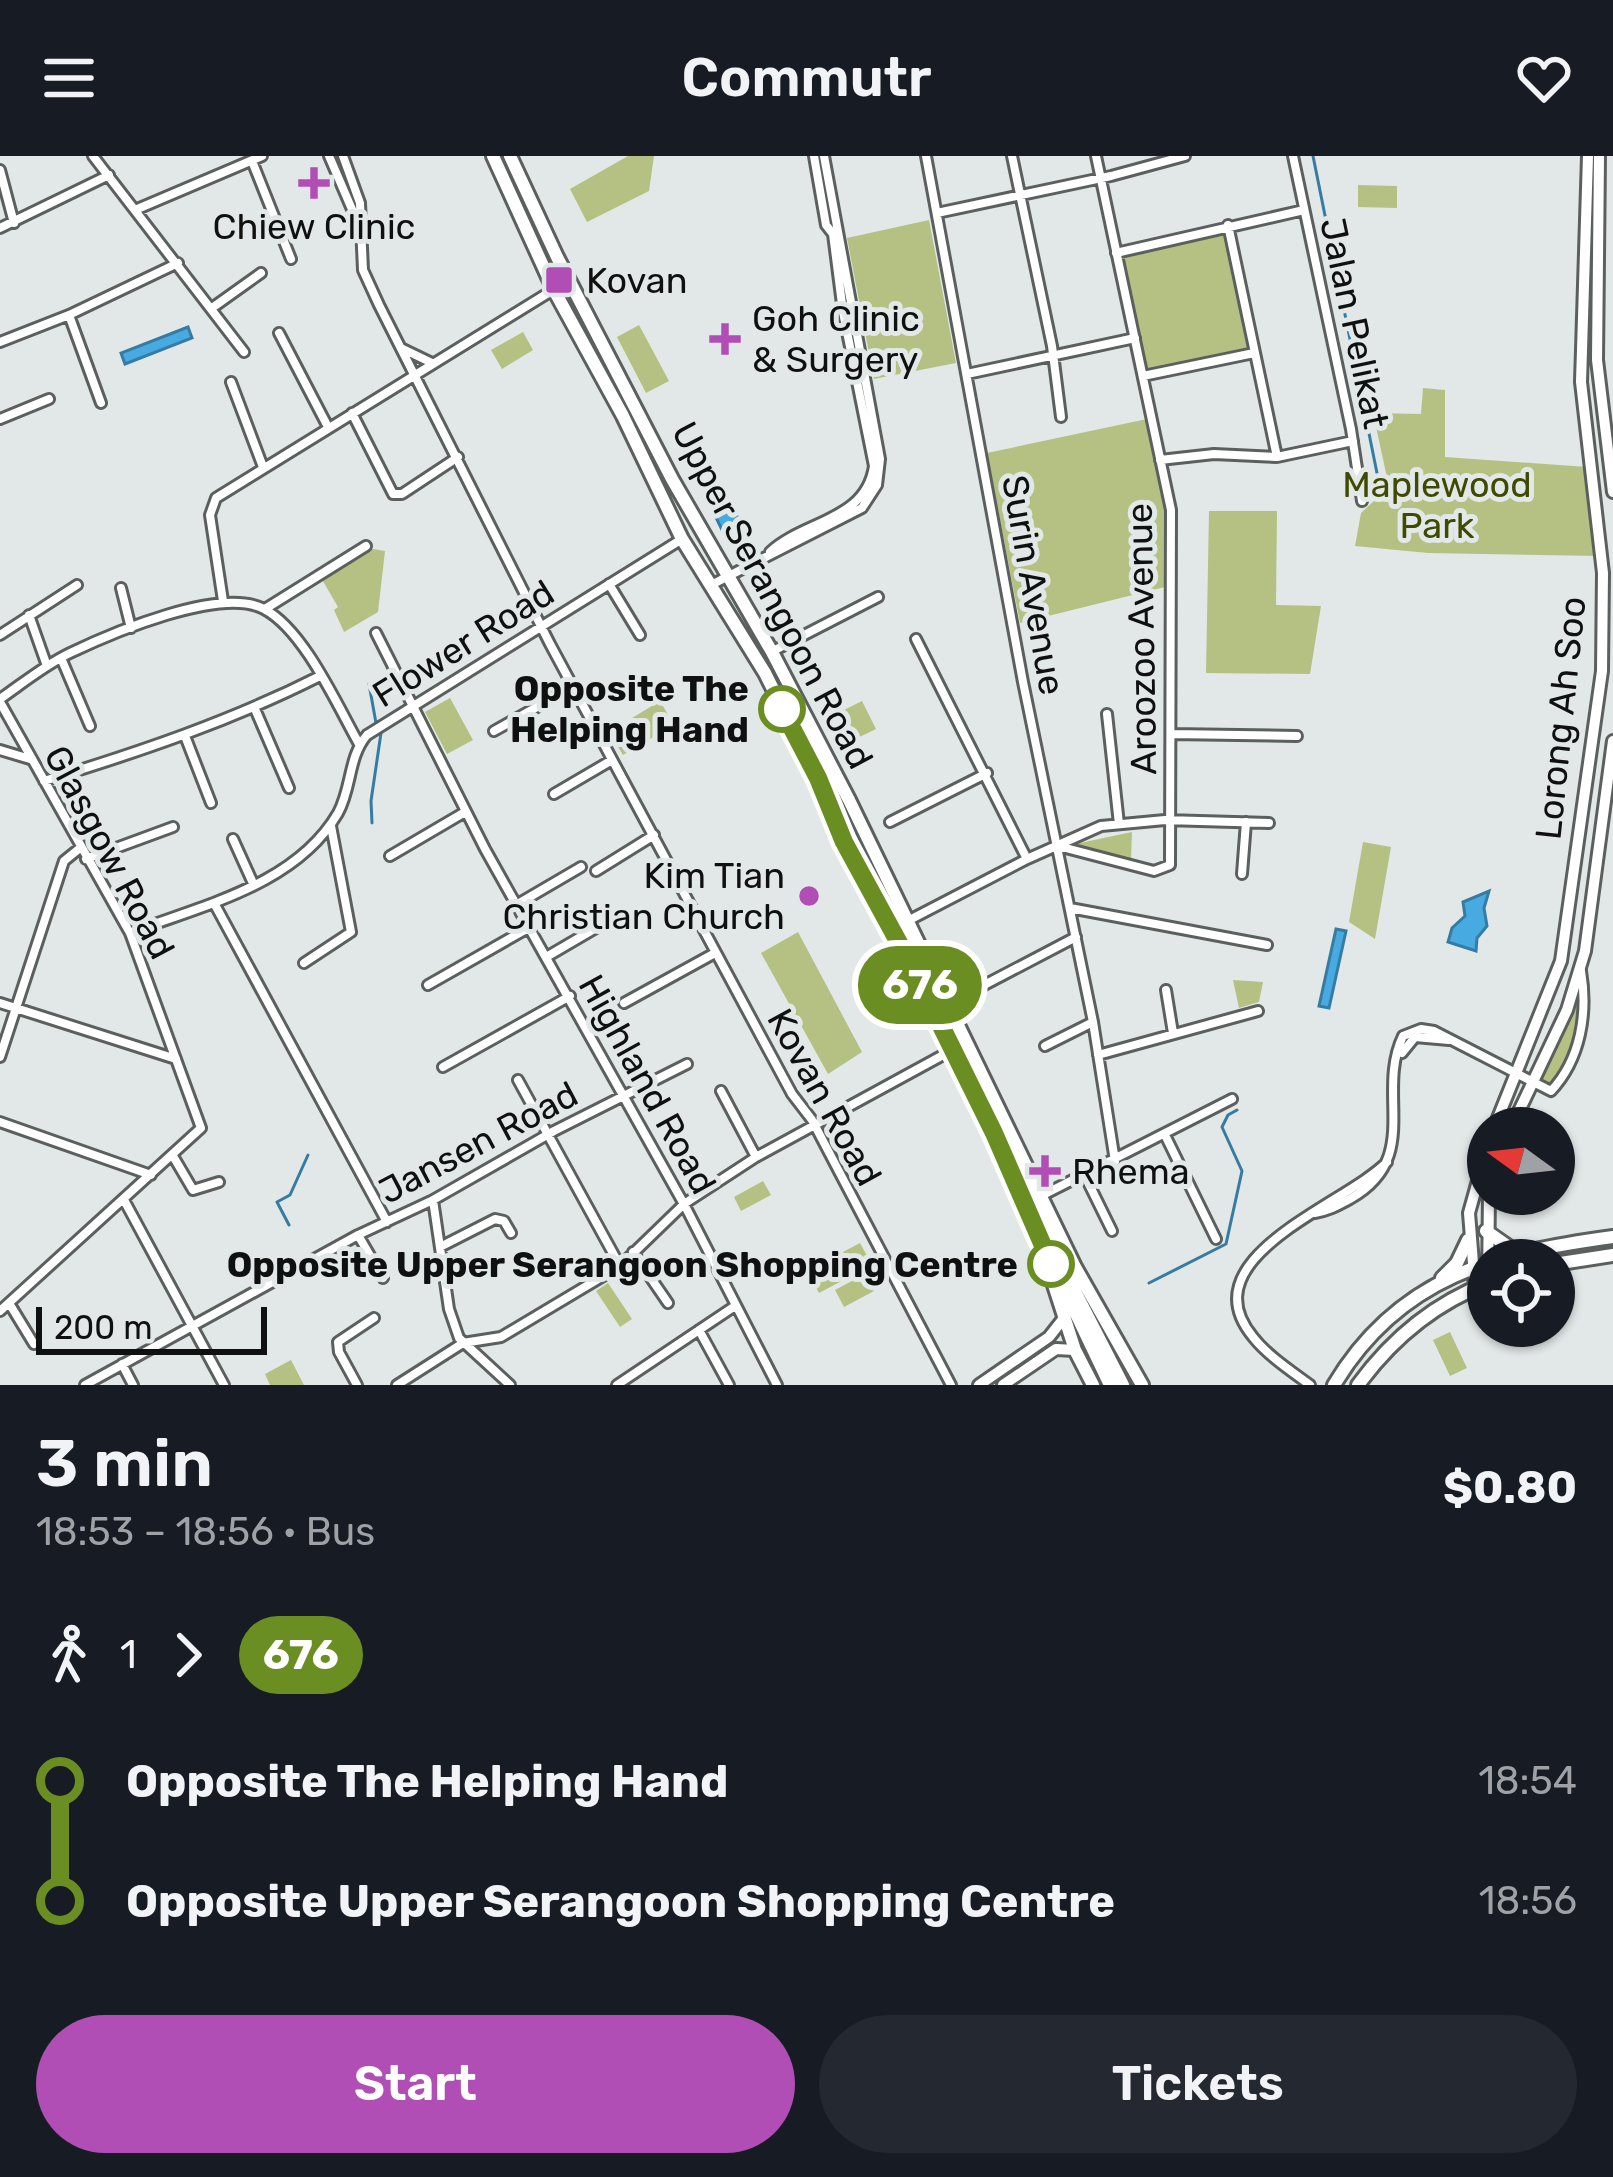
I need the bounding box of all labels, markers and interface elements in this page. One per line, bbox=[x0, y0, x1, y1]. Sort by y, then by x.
icon: menu bbox=[36, 45, 102, 111]
icon: heart bbox=[1511, 45, 1577, 111]
text: Commutr bbox=[682, 46, 931, 110]
marker: Chiew Clinic bbox=[298, 167, 330, 199]
place label: Chiew Clinic bbox=[213, 205, 415, 248]
street label: Jalan Pelikat bbox=[1311, 214, 1398, 432]
place label: Kovan bbox=[586, 259, 687, 302]
marker: Kovan bbox=[543, 264, 575, 296]
place label: Goh Clinic & Surgery bbox=[752, 297, 920, 381]
marker: Goh Clinic & Surgery bbox=[709, 323, 741, 355]
street label: Upper Serangoon Road bbox=[663, 415, 882, 776]
park label: Maplewood Park bbox=[1342, 463, 1532, 547]
street label: Surin Avenue bbox=[993, 472, 1074, 698]
street label: Aroozoo Avenue bbox=[1118, 503, 1165, 775]
street label: Flower Road bbox=[365, 571, 562, 716]
street label: Lorong Ah Soo bbox=[1526, 594, 1595, 842]
place label: Opposite The Helping Hand bbox=[510, 667, 749, 751]
marker: Opposite The Helping Hand bbox=[760, 687, 804, 731]
street label: Glasgow Road bbox=[35, 738, 184, 966]
place label: Kim Tian Christian Church bbox=[502, 854, 785, 938]
marker: Kim Tian Christian Church bbox=[796, 883, 822, 909]
line badge: 676 bbox=[851, 946, 989, 1024]
text: 676 bbox=[882, 960, 958, 1010]
street label: Highland Road bbox=[570, 967, 725, 1201]
street label: Kovan Road bbox=[758, 1001, 891, 1193]
street label: Jansen Road bbox=[372, 1072, 585, 1213]
north arrow bbox=[1467, 1107, 1575, 1215]
map controls bbox=[1467, 1107, 1575, 1347]
place label: Rhema bbox=[1072, 1150, 1190, 1193]
marker: Rhema bbox=[1029, 1155, 1061, 1187]
button: locate bbox=[1467, 1239, 1575, 1347]
marker: Opposite Upper Serangoon Shopping Centre bbox=[1029, 1242, 1073, 1286]
place label: Opposite Upper Serangoon Shopping Centre bbox=[227, 1243, 1018, 1286]
scale bar bbox=[36, 1301, 267, 1354]
text: 200 m bbox=[54, 1308, 153, 1347]
text: 3 min bbox=[36, 1424, 213, 1503]
text: $0.80 bbox=[1443, 1461, 1577, 1514]
text: 18:53 – 18:56 · Bus bbox=[36, 1509, 375, 1555]
icon: walk bbox=[36, 1622, 102, 1688]
icon: forward bbox=[155, 1622, 221, 1688]
text: 676 bbox=[263, 1630, 339, 1680]
text: 1 bbox=[120, 1632, 137, 1678]
text: Opposite The Helping Hand bbox=[126, 1755, 728, 1808]
text: 18:54 bbox=[1478, 1758, 1577, 1804]
text: Opposite Upper Serangoon Shopping Centre bbox=[126, 1875, 1115, 1928]
text: 18:56 bbox=[1479, 1878, 1577, 1924]
button: Start bbox=[36, 2015, 795, 2153]
button: Tickets bbox=[819, 2015, 1577, 2153]

